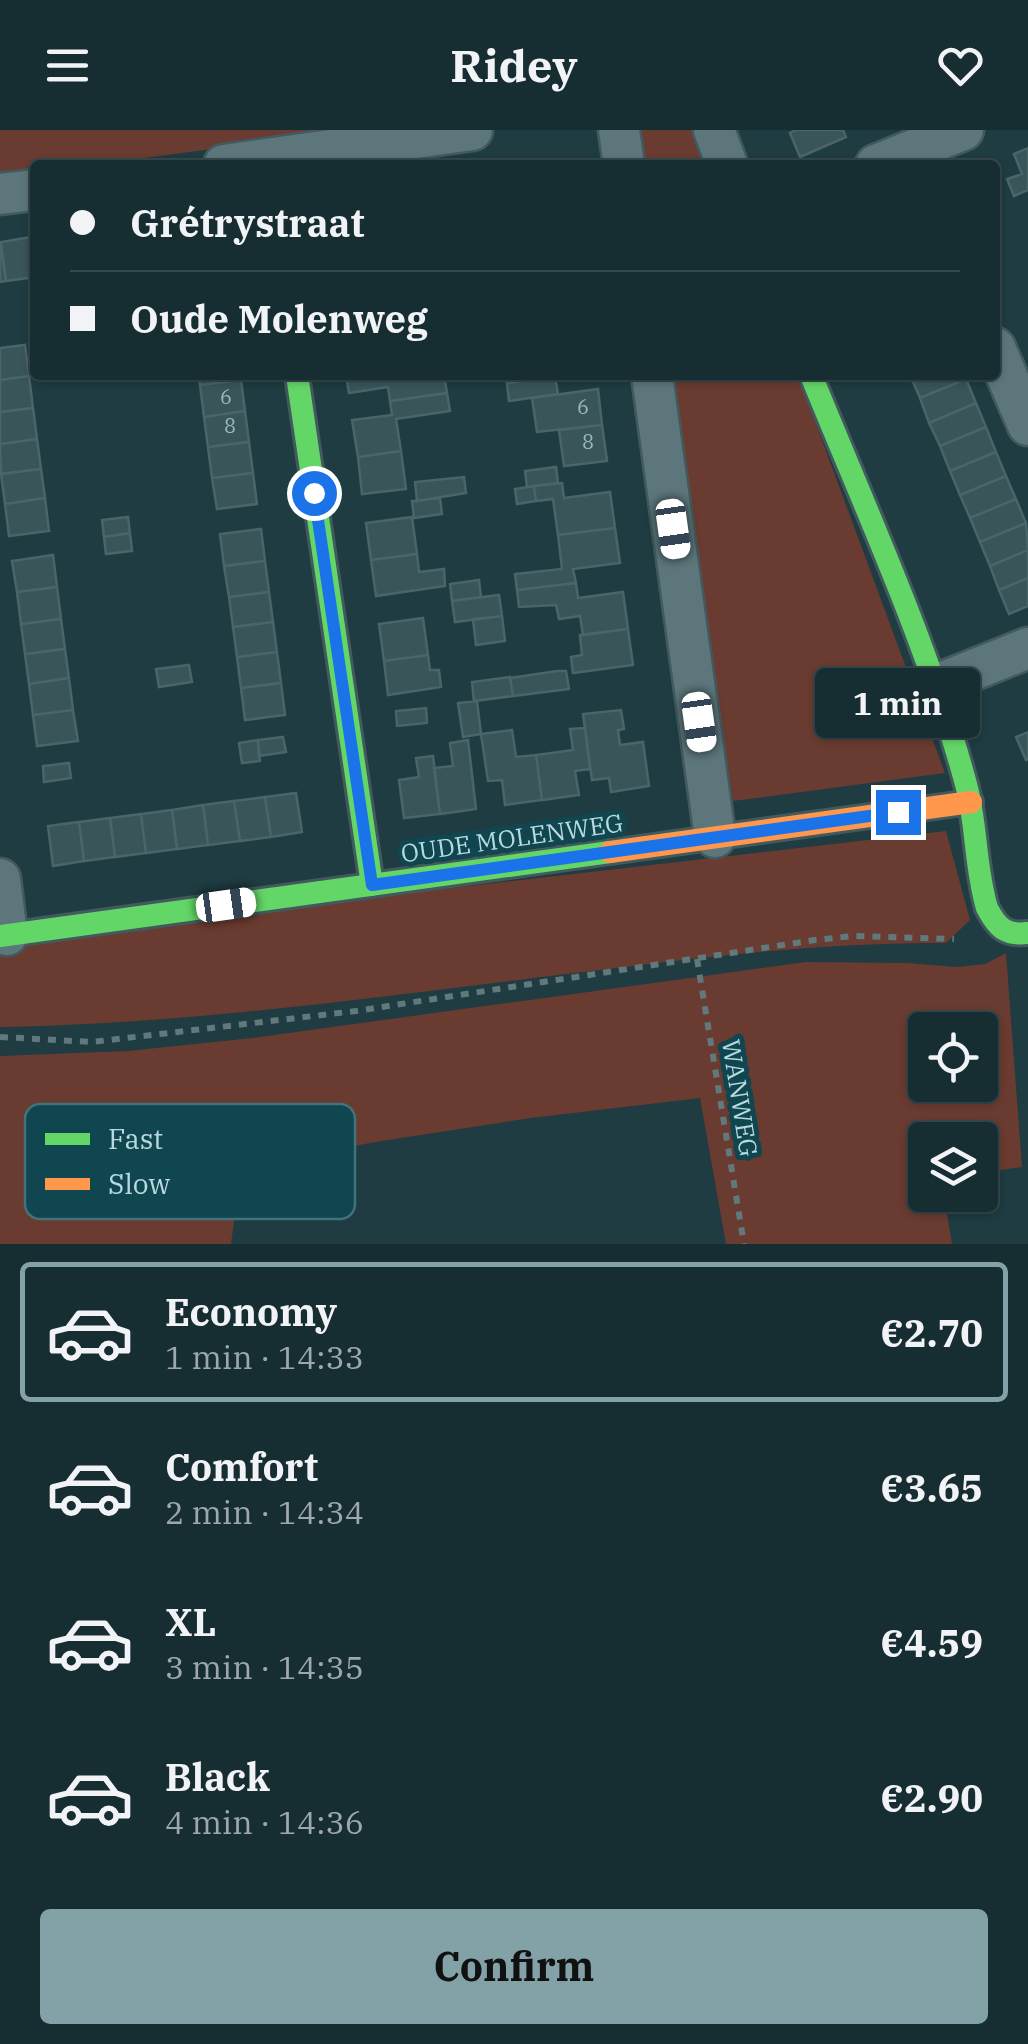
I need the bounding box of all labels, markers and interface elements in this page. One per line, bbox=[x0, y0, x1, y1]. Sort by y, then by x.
text: Ridey bbox=[450, 36, 578, 94]
icon: menu bbox=[40, 38, 95, 93]
icon: heart bbox=[933, 38, 988, 93]
text: Grétrystraat bbox=[130, 198, 365, 247]
text: Oude Molenweg bbox=[130, 294, 428, 343]
house number: 6 bbox=[220, 383, 232, 410]
house number: 6 bbox=[577, 393, 589, 420]
house number: 8 bbox=[224, 412, 236, 439]
house number: 8 bbox=[582, 428, 594, 455]
route start bbox=[292, 471, 337, 516]
car bbox=[654, 497, 692, 561]
callout: 1 min bbox=[816, 667, 980, 737]
text: 1 min bbox=[853, 682, 942, 724]
car bbox=[680, 690, 718, 754]
route end bbox=[876, 790, 921, 835]
street label: OUDE MOLENWEG bbox=[399, 806, 625, 869]
car bbox=[194, 886, 258, 924]
map controls bbox=[908, 1012, 998, 1212]
button: locate bbox=[908, 1012, 998, 1102]
street label: WANWEG bbox=[715, 1037, 766, 1159]
legend bbox=[25, 1104, 355, 1219]
text: Fast bbox=[108, 1120, 163, 1157]
button: layers bbox=[908, 1122, 998, 1212]
text: Slow bbox=[108, 1165, 170, 1202]
icon: car bbox=[45, 1287, 135, 1377]
text: Economy bbox=[165, 1287, 337, 1336]
text: €2.70 bbox=[880, 1308, 983, 1357]
text: 1 min · 14:33 bbox=[165, 1336, 364, 1378]
icon: car bbox=[45, 1442, 135, 1532]
text: Comfort bbox=[165, 1442, 318, 1491]
text: €3.65 bbox=[880, 1463, 983, 1512]
text: 2 min · 14:34 bbox=[165, 1491, 364, 1533]
icon: car bbox=[45, 1597, 135, 1687]
text: XL bbox=[165, 1597, 216, 1646]
text: €4.59 bbox=[880, 1618, 983, 1667]
text: 3 min · 14:35 bbox=[165, 1646, 364, 1688]
icon: car bbox=[45, 1752, 135, 1842]
text: Black bbox=[165, 1752, 270, 1801]
text: €2.90 bbox=[880, 1773, 983, 1822]
text: 4 min · 14:36 bbox=[165, 1801, 364, 1843]
button: Confirm bbox=[40, 1909, 988, 2024]

